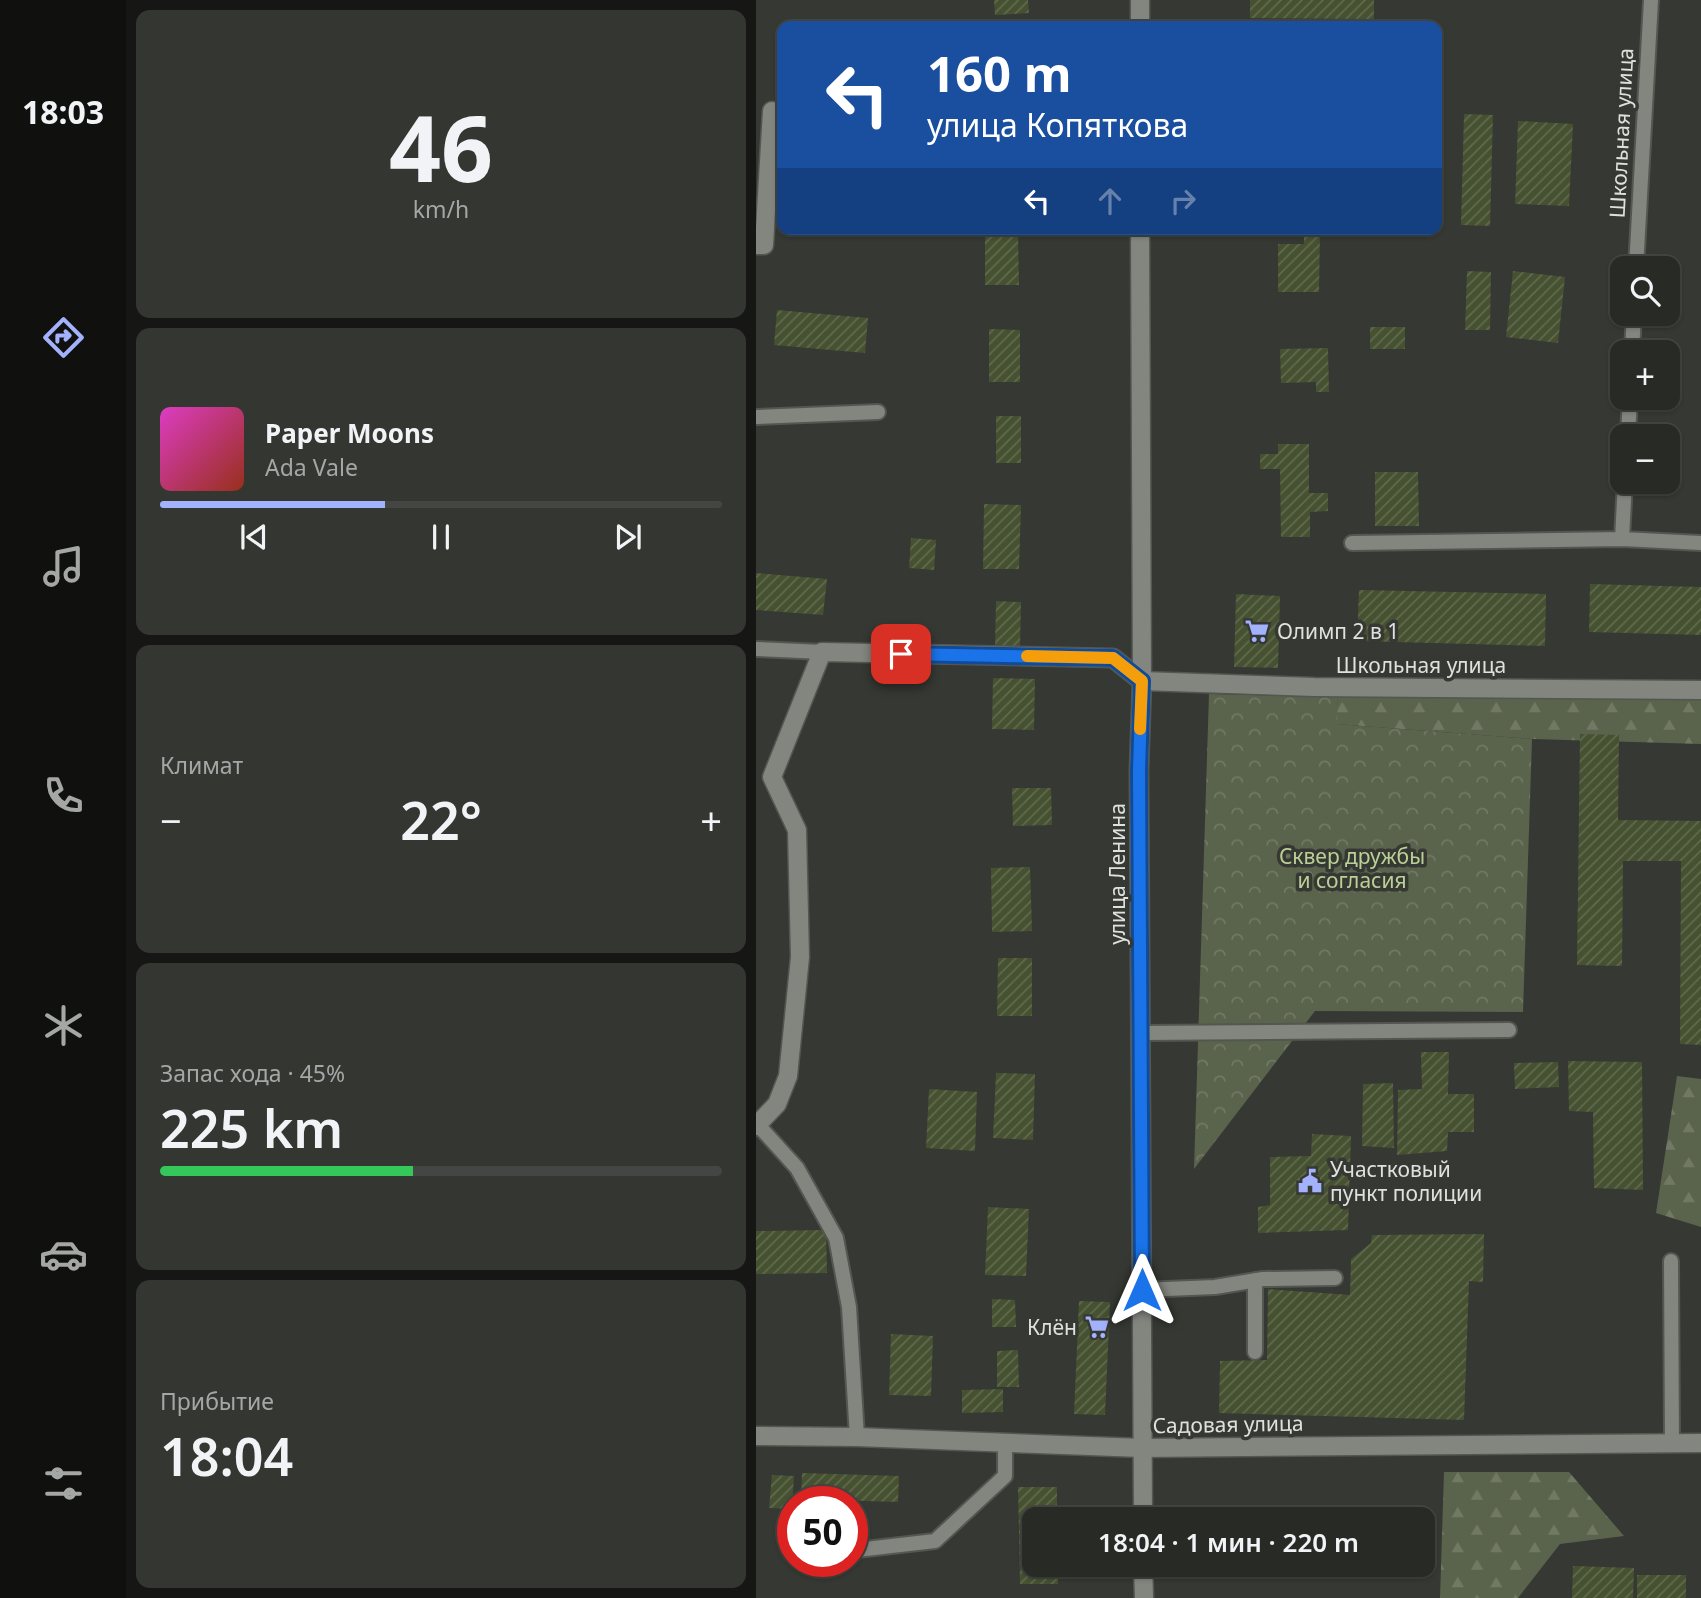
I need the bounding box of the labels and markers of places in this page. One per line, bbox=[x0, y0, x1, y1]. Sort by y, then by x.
supermarket icon: Олимп 2 в 1 bbox=[1243, 617, 1271, 645]
place label: Олимп 2 в 1 bbox=[1277, 617, 1399, 645]
pin bbox=[871, 624, 931, 684]
place label: Участковый пункт полиции bbox=[1330, 1155, 1482, 1207]
public building icon: Участковый пункт полиции bbox=[1296, 1167, 1324, 1195]
place label: Клён bbox=[1027, 1313, 1077, 1341]
supermarket icon: Клён bbox=[1083, 1313, 1111, 1341]

